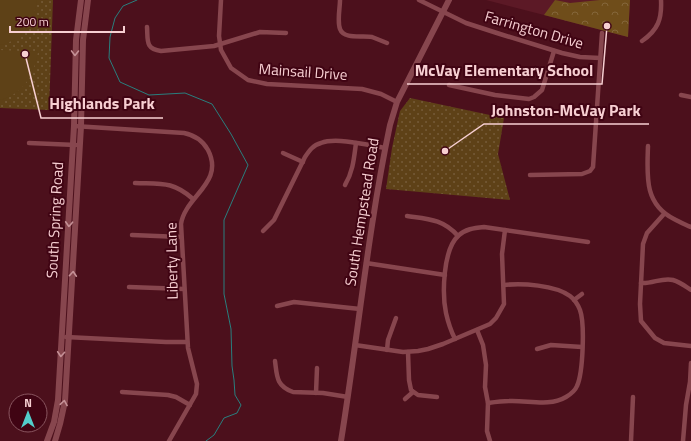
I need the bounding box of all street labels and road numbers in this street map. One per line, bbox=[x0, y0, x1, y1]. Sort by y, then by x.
street label: Farrington Drive bbox=[482, 4, 586, 55]
street label: Mainsail Drive bbox=[258, 57, 348, 86]
street label: South Hempstead Road bbox=[338, 136, 385, 288]
street label: South Spring Road bbox=[40, 161, 69, 279]
street label: Liberty Lane bbox=[159, 222, 184, 300]

